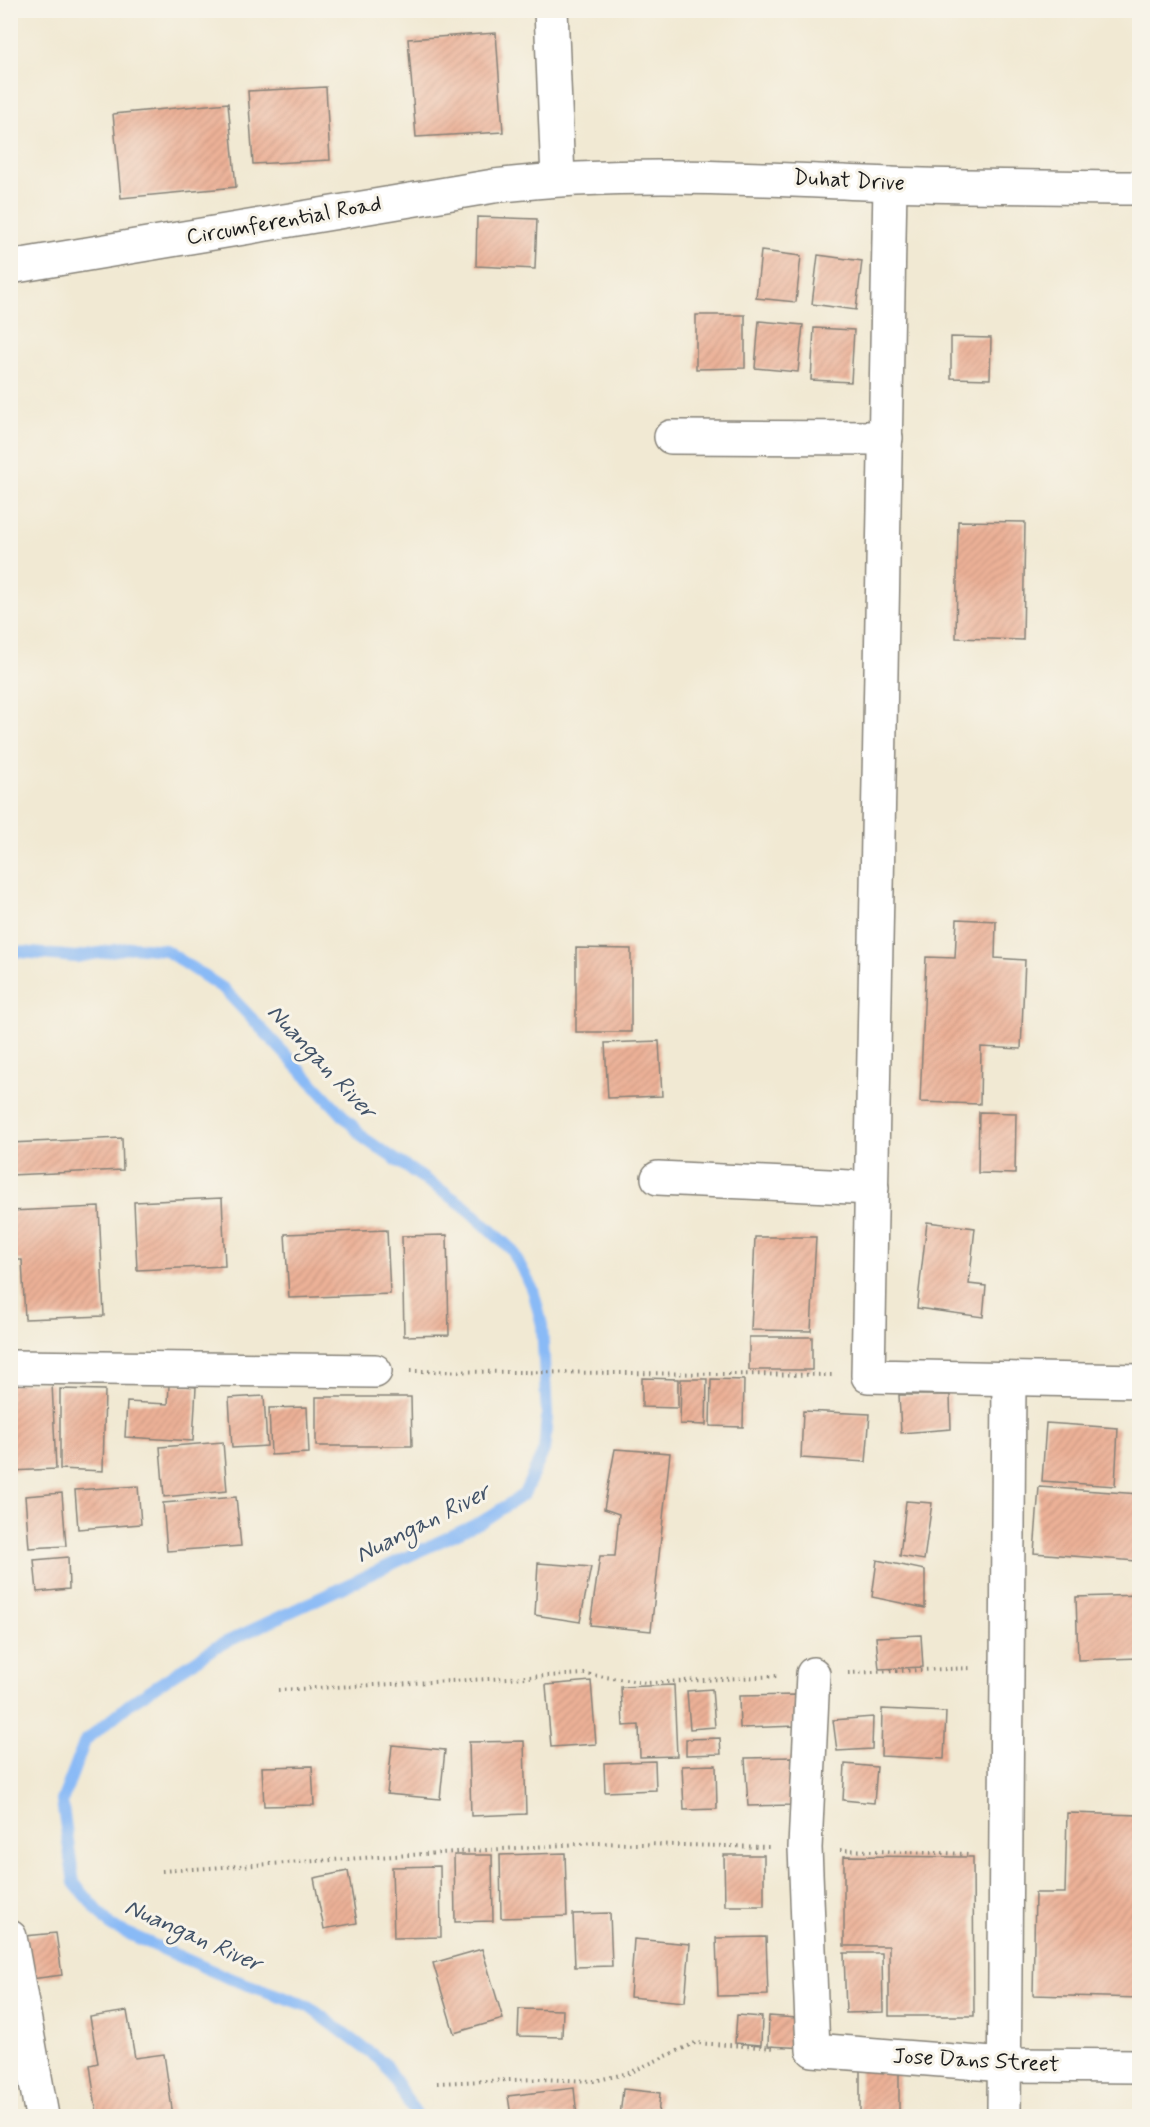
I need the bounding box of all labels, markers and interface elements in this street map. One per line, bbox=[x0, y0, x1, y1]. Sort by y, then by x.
street label: Duhat Drive bbox=[793, 164, 905, 198]
street label: Circumferential Road bbox=[184, 190, 384, 252]
water label: Nuangan River bbox=[258, 998, 384, 1130]
water label: Nuangan River bbox=[351, 1476, 499, 1573]
water label: Nuangan River bbox=[119, 1892, 269, 1983]
street label: Jose Dans Street bbox=[892, 2043, 1060, 2079]

